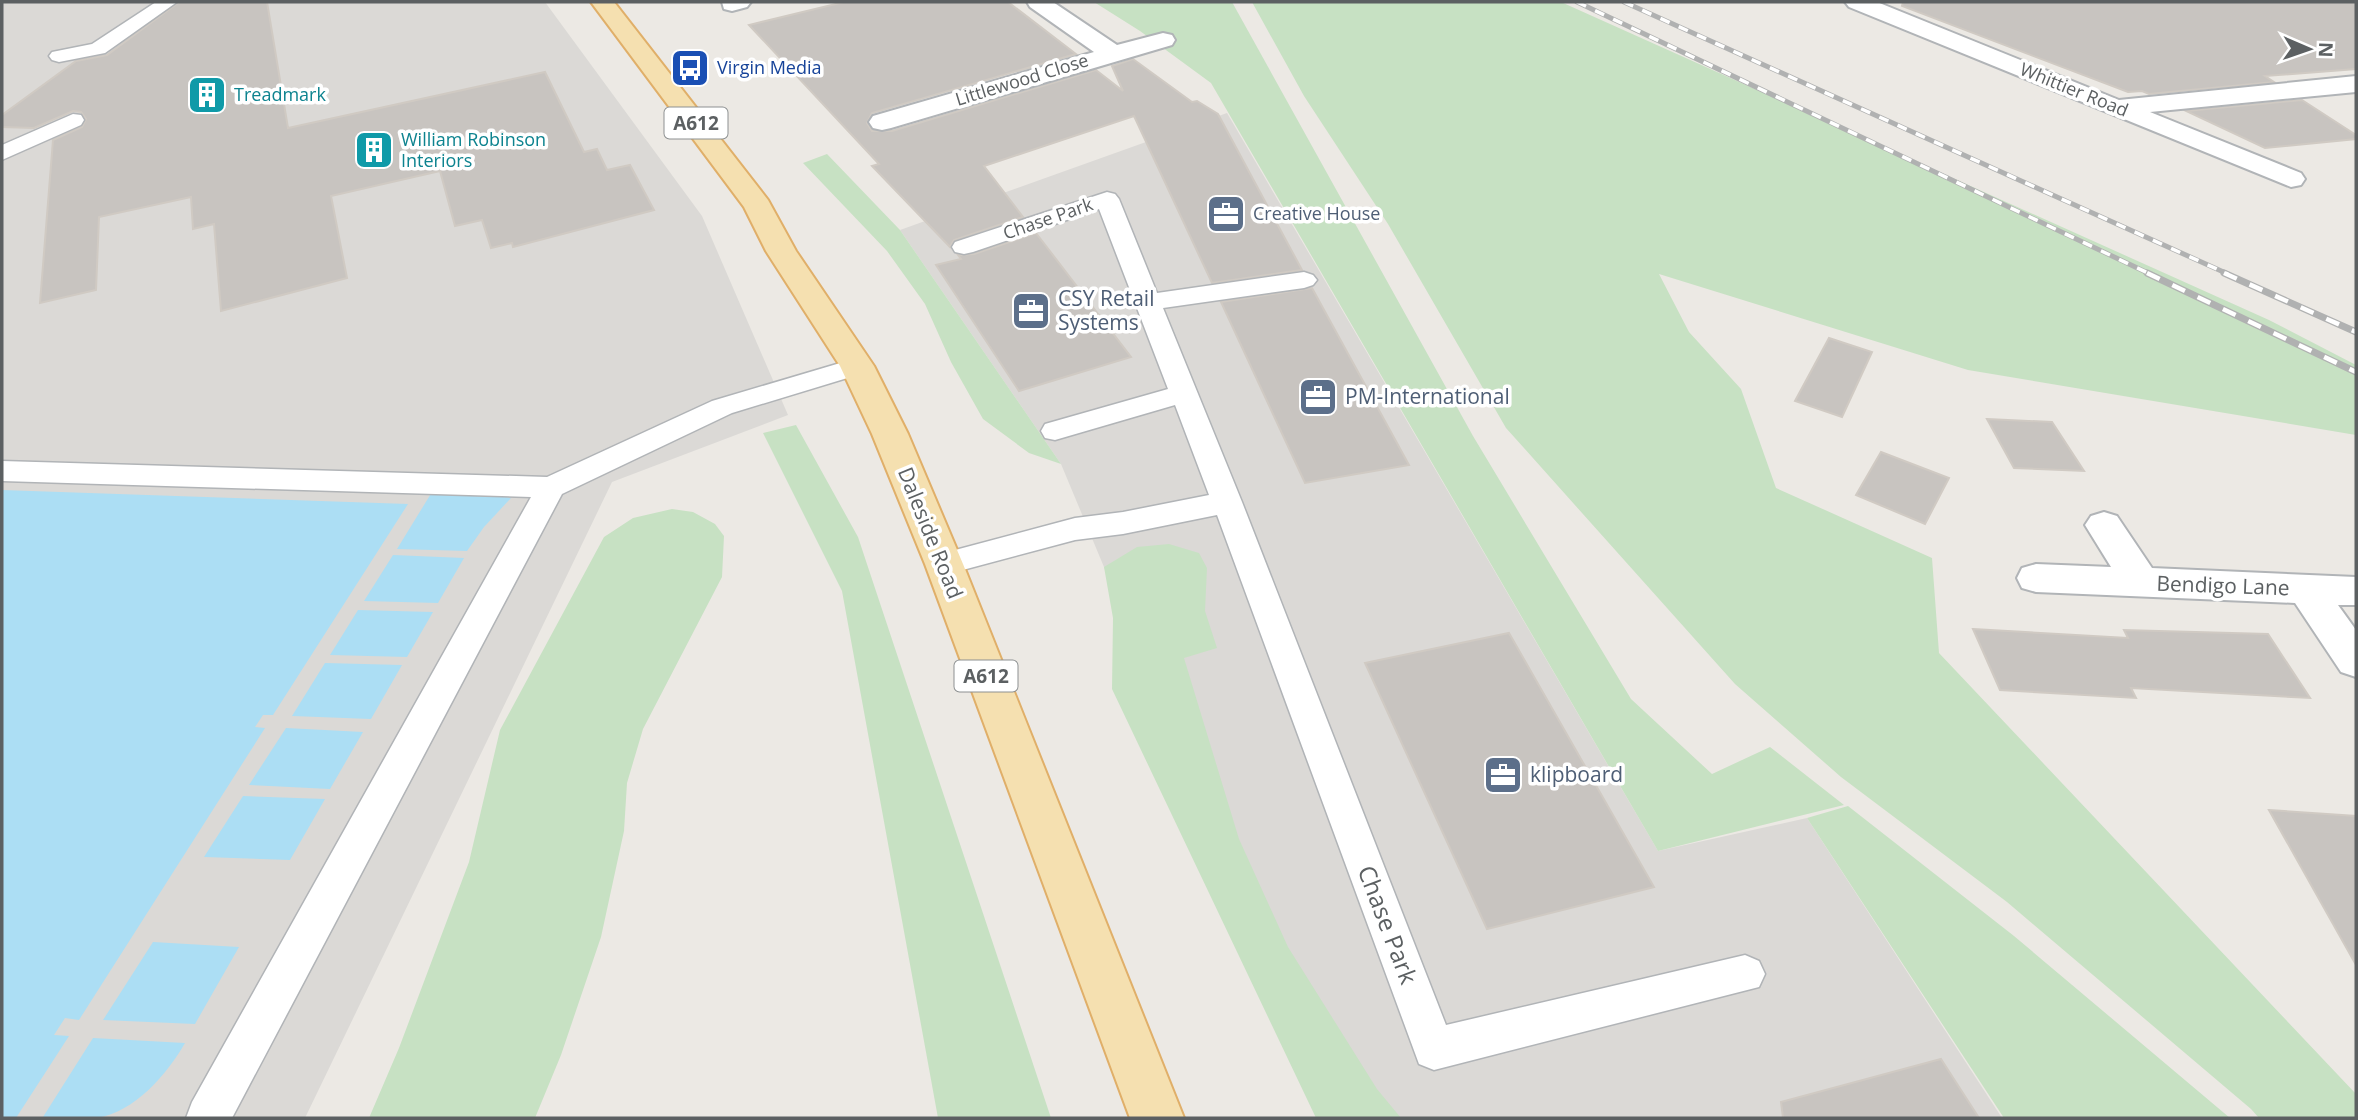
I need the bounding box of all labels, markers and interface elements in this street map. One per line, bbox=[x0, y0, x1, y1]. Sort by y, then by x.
north arrow bbox=[2274, 14, 2344, 84]
text: N bbox=[2313, 41, 2339, 58]
bus stop icon: Virgin Media bbox=[669, 47, 711, 89]
street label: Littlewood Close bbox=[952, 47, 1091, 111]
place label: Virgin Media bbox=[717, 55, 822, 79]
street label: Whittier Road bbox=[2017, 56, 2132, 122]
building icon: Treadmark bbox=[186, 74, 228, 116]
place label: Treadmark bbox=[234, 82, 326, 106]
road number: A612 bbox=[664, 108, 728, 139]
place label: William Robinson Interiors bbox=[401, 127, 546, 172]
building icon: William Robinson Interiors bbox=[353, 129, 395, 171]
street label: Chase Park bbox=[1000, 191, 1096, 245]
office icon: Creative House bbox=[1205, 193, 1247, 235]
place label: Creative House bbox=[1253, 201, 1380, 225]
place label: CSY Retail Systems bbox=[1058, 284, 1154, 336]
office icon: CSY Retail Systems bbox=[1010, 290, 1052, 332]
office icon: PM-International bbox=[1297, 376, 1339, 418]
place label: PM-International bbox=[1345, 382, 1510, 410]
street label: Daleside Road bbox=[892, 463, 970, 603]
street label: Bendigo Lane bbox=[2156, 569, 2290, 601]
road number: A612 bbox=[954, 660, 1018, 692]
office icon: klipboard bbox=[1482, 754, 1524, 796]
place label: klipboard bbox=[1530, 760, 1623, 788]
street label: Chase Park bbox=[1351, 860, 1426, 989]

